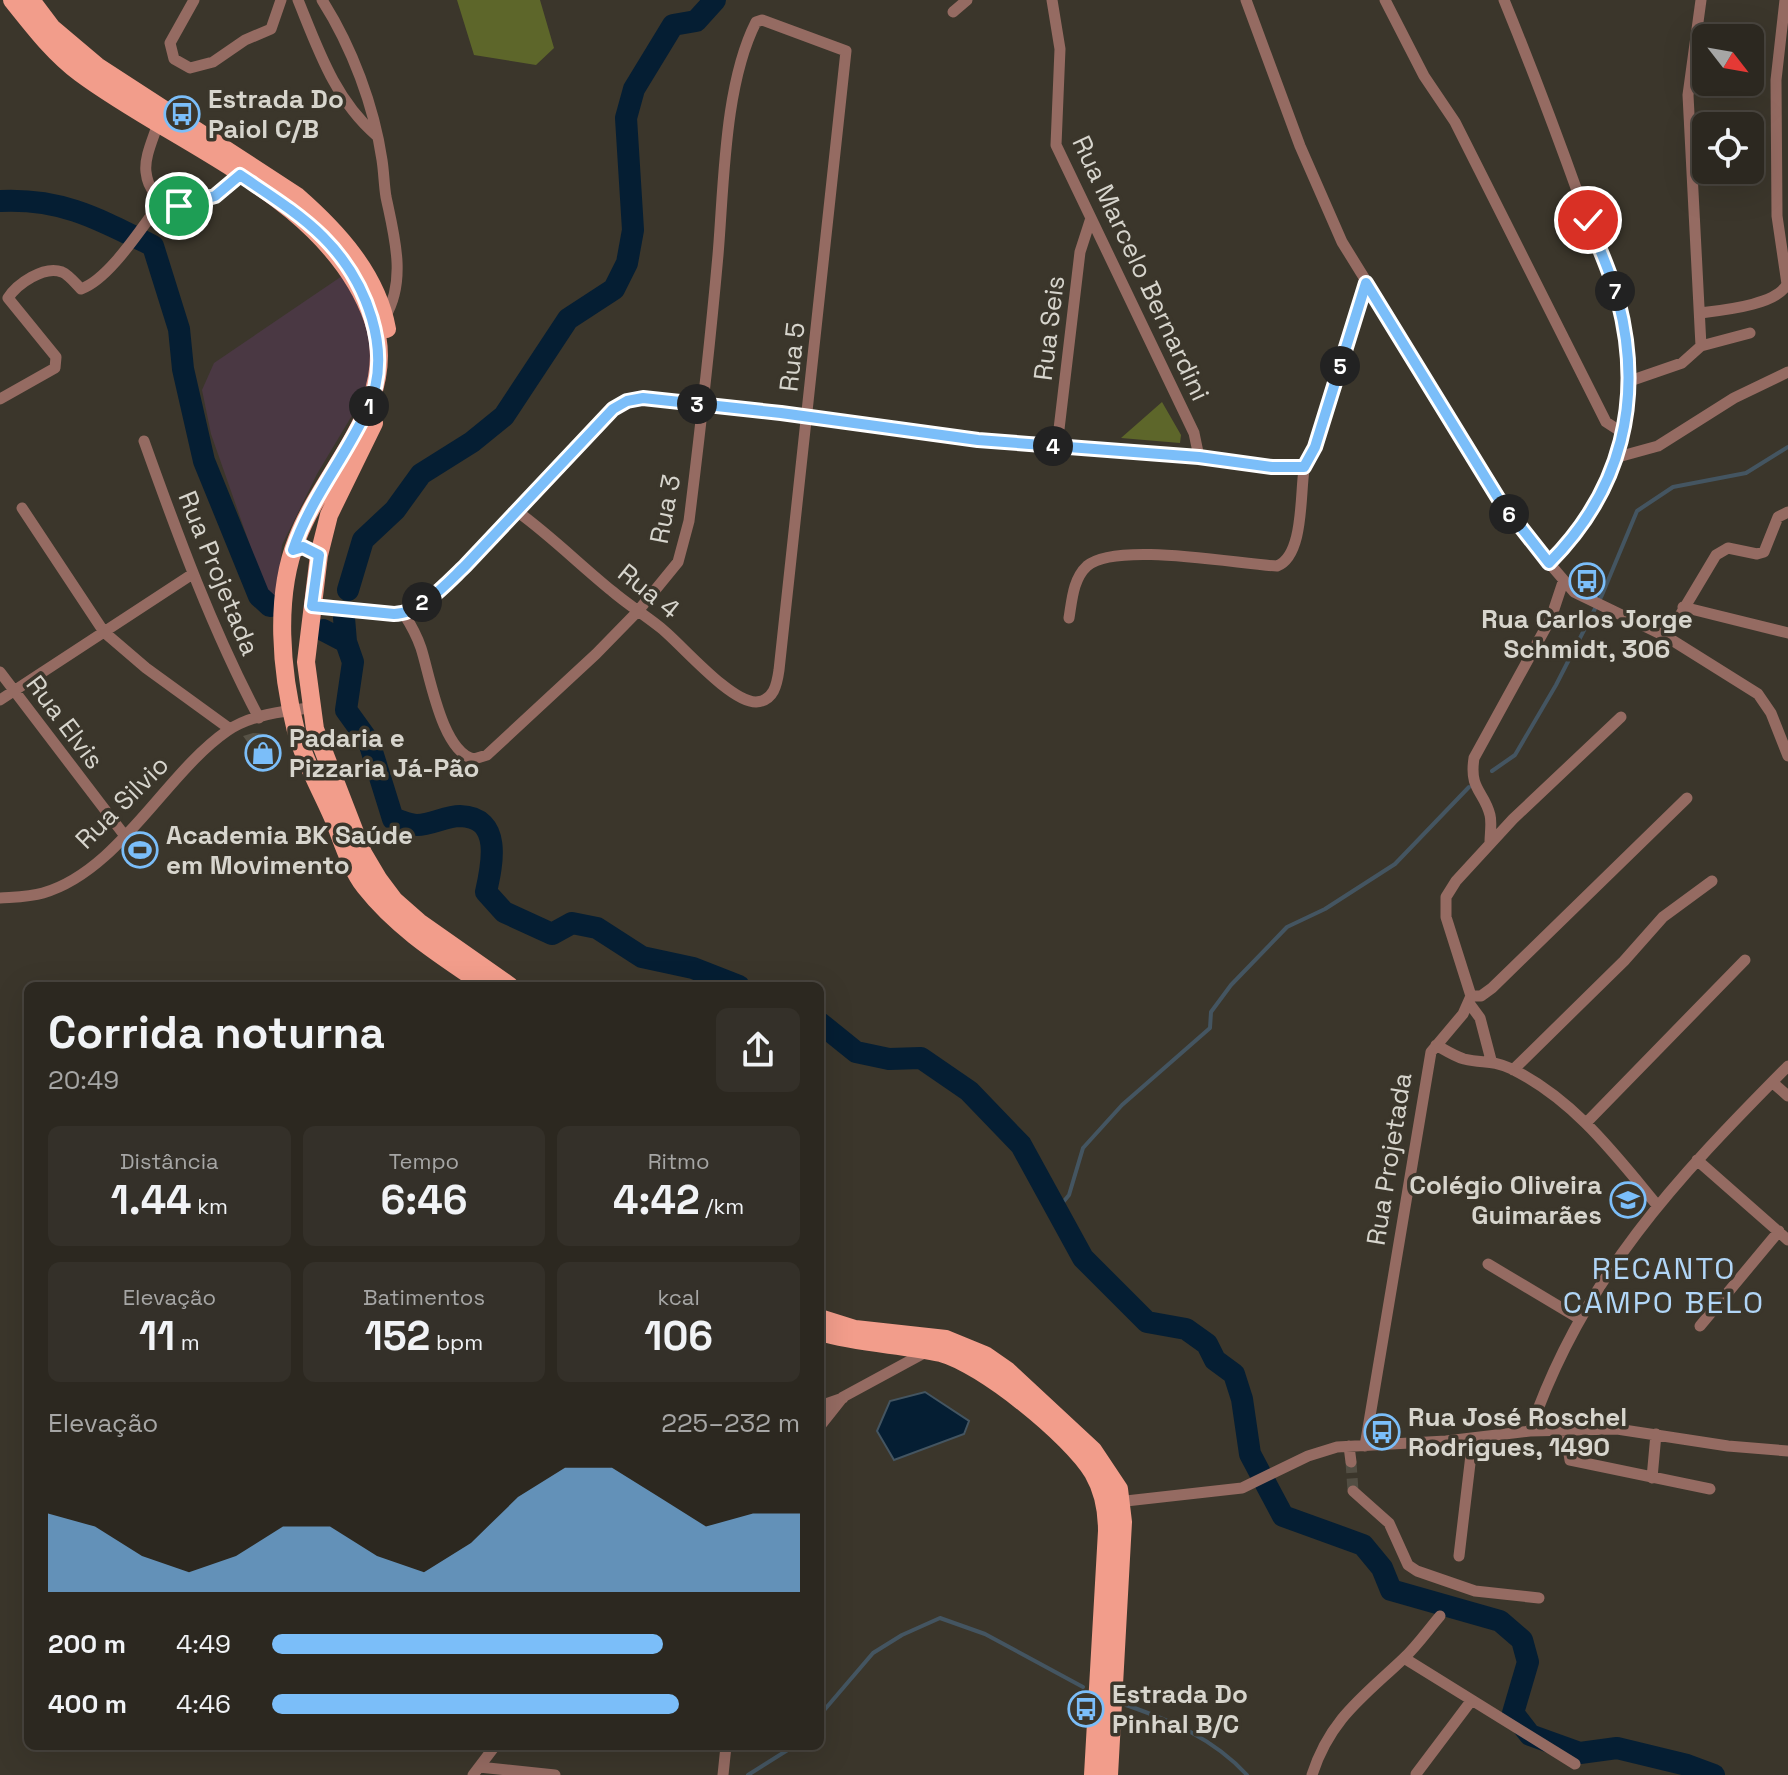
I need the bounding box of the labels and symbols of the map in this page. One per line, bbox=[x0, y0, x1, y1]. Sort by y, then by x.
north arrow bbox=[1692, 24, 1764, 96]
place label: Estrada Do Paiol C/B bbox=[208, 82, 344, 146]
bus stop icon: Estrada Do Paiol C/B bbox=[163, 95, 201, 133]
street label: Rua Marcelo Bernardini bbox=[1065, 130, 1217, 406]
pin bbox=[145, 172, 213, 240]
pin bbox=[1554, 186, 1622, 254]
pin: 7 bbox=[1595, 271, 1635, 311]
street label: Rua Seis bbox=[1026, 274, 1072, 382]
street label: Rua 5 bbox=[771, 321, 813, 393]
pin: 5 bbox=[1320, 346, 1360, 386]
pin: 3 bbox=[677, 384, 717, 424]
pin: 1 bbox=[349, 386, 389, 426]
pin: 4 bbox=[1033, 426, 1073, 466]
street label: Rua 3 bbox=[642, 472, 688, 546]
street label: Rua Projetada bbox=[171, 486, 267, 660]
pin: 6 bbox=[1489, 494, 1529, 534]
street label: Rua 4 bbox=[611, 556, 687, 626]
bus stop icon: Rua Carlos Jorge Schmidt, 306 bbox=[1568, 562, 1606, 600]
pin: 2 bbox=[402, 582, 442, 622]
place label: Rua Carlos Jorge Schmidt, 306 bbox=[1481, 602, 1693, 666]
street label: Rua Elvis bbox=[19, 668, 111, 776]
place label: Padaria e Pizzaria Já-Pão bbox=[289, 721, 480, 785]
shop icon: Padaria e Pizzaria Já-Pão bbox=[244, 734, 282, 772]
street label: Rua Silvio bbox=[68, 748, 176, 856]
place label: Academia BK Saúde em Movimento bbox=[166, 818, 413, 882]
sports icon: Academia BK Saúde em Movimento bbox=[121, 831, 159, 869]
street label: Rua Projetada bbox=[1359, 1070, 1419, 1248]
place label: Colégio Oliveira Guimarães bbox=[1409, 1168, 1602, 1232]
school or university icon: Colégio Oliveira Guimarães bbox=[1609, 1181, 1647, 1219]
district label: RECANTO CAMPO BELO bbox=[1563, 1249, 1765, 1322]
place label: Rua José Roschel Rodrigues, 1490 bbox=[1408, 1400, 1627, 1464]
bus stop icon: Rua José Roschel Rodrigues, 1490 bbox=[1363, 1413, 1401, 1451]
place label: Estrada Do Pinhal B/C bbox=[1112, 1677, 1248, 1741]
bus stop icon: Estrada Do Pinhal B/C bbox=[1067, 1690, 1105, 1728]

